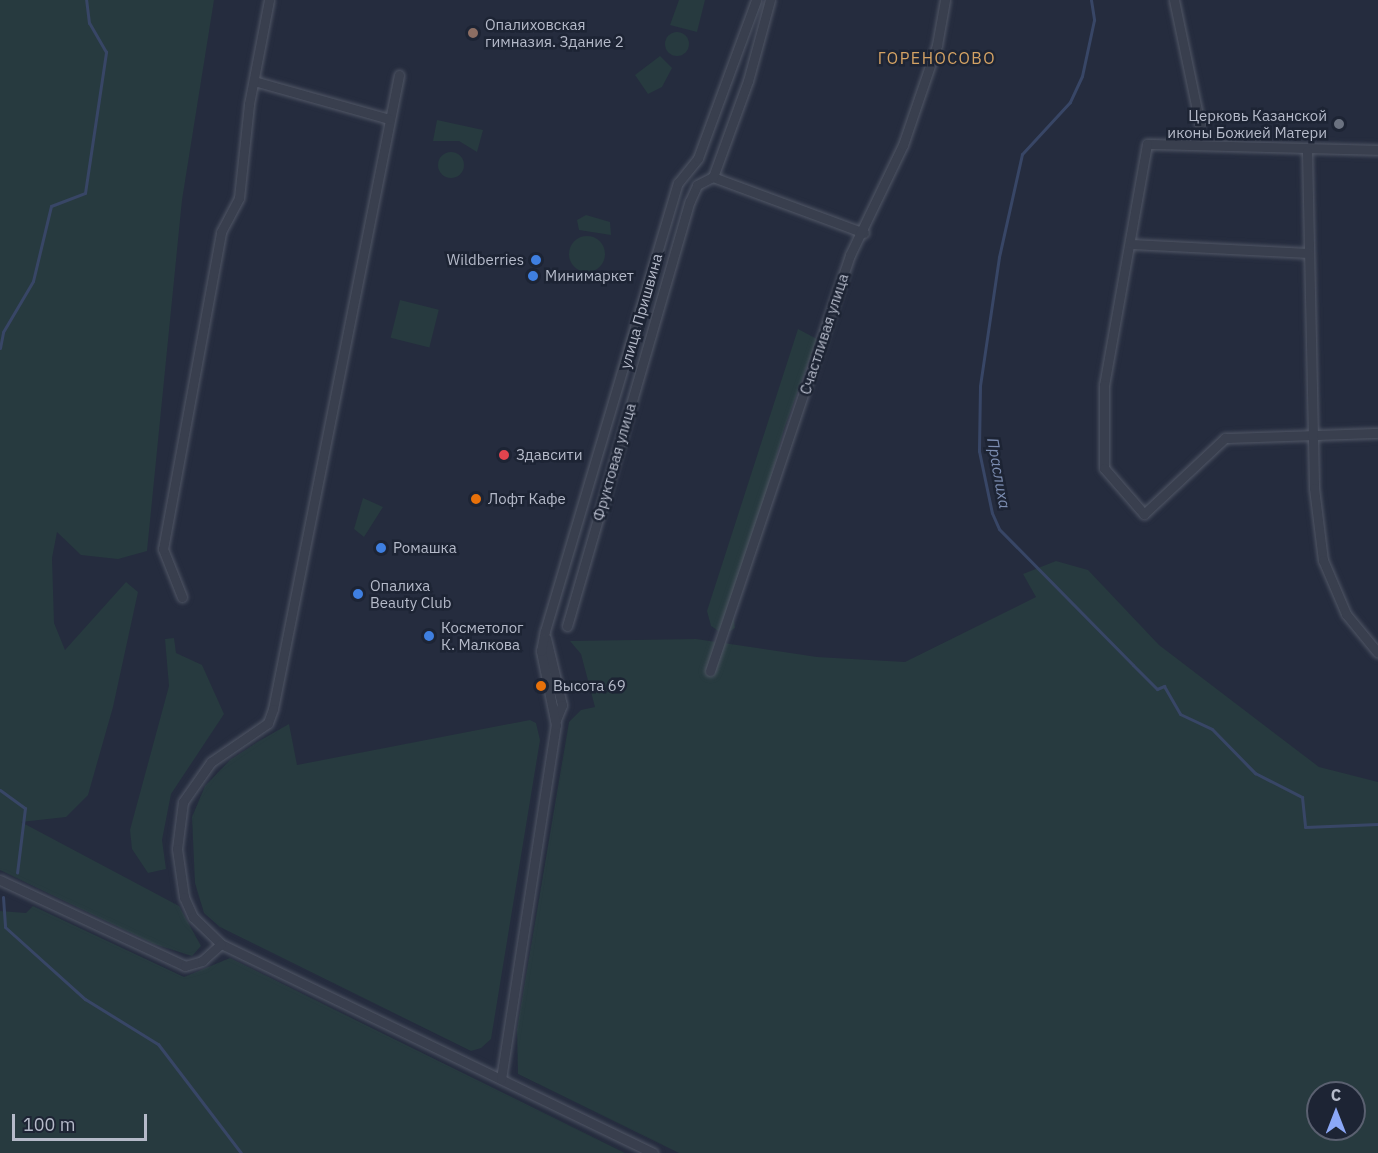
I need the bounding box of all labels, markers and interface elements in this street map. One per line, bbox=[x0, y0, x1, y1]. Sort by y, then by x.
place label: Опалиховская гимназия. Здание 2 bbox=[485, 15, 624, 50]
marker: Опалиховская гимназия. Здание 2 bbox=[466, 26, 480, 40]
district label: ГОРЕНОСОВО bbox=[878, 48, 996, 68]
place label: Церковь Казанской иконы Божией Матери bbox=[1167, 106, 1327, 141]
marker: Церковь Казанской иконы Божией Матери bbox=[1332, 117, 1346, 131]
place label: Wildberries bbox=[447, 251, 524, 269]
street label: улица Пришвина bbox=[616, 251, 666, 371]
marker: Wildberries bbox=[529, 253, 543, 267]
place label: Минимаркет bbox=[545, 267, 634, 285]
marker: Минимаркет bbox=[526, 269, 540, 283]
street label: Счастливая улица bbox=[796, 271, 852, 397]
street label: Фруктовая улица bbox=[589, 401, 639, 523]
water label: Праслиха bbox=[983, 436, 1015, 510]
place label: Здавсити bbox=[516, 446, 582, 464]
marker: Здавсити bbox=[497, 448, 511, 462]
place label: Лофт Кафе bbox=[488, 490, 566, 508]
marker: Лофт Кафе bbox=[469, 492, 483, 506]
place label: Ромашка bbox=[393, 539, 457, 557]
marker: Ромашка bbox=[374, 541, 388, 555]
place label: Опалиха Beauty Club bbox=[370, 576, 451, 611]
marker: Опалиха Beauty Club bbox=[351, 587, 365, 601]
place label: Косметолог К. Малкова bbox=[441, 618, 524, 653]
marker: Косметолог К. Малкова bbox=[422, 629, 436, 643]
place label: Высота 69 bbox=[553, 677, 626, 695]
marker: Высота 69 bbox=[534, 679, 548, 693]
north arrow bbox=[1306, 1081, 1366, 1141]
text: С bbox=[1331, 1085, 1341, 1105]
scale bar bbox=[15, 1102, 150, 1140]
text: 100 m bbox=[23, 1113, 75, 1136]

